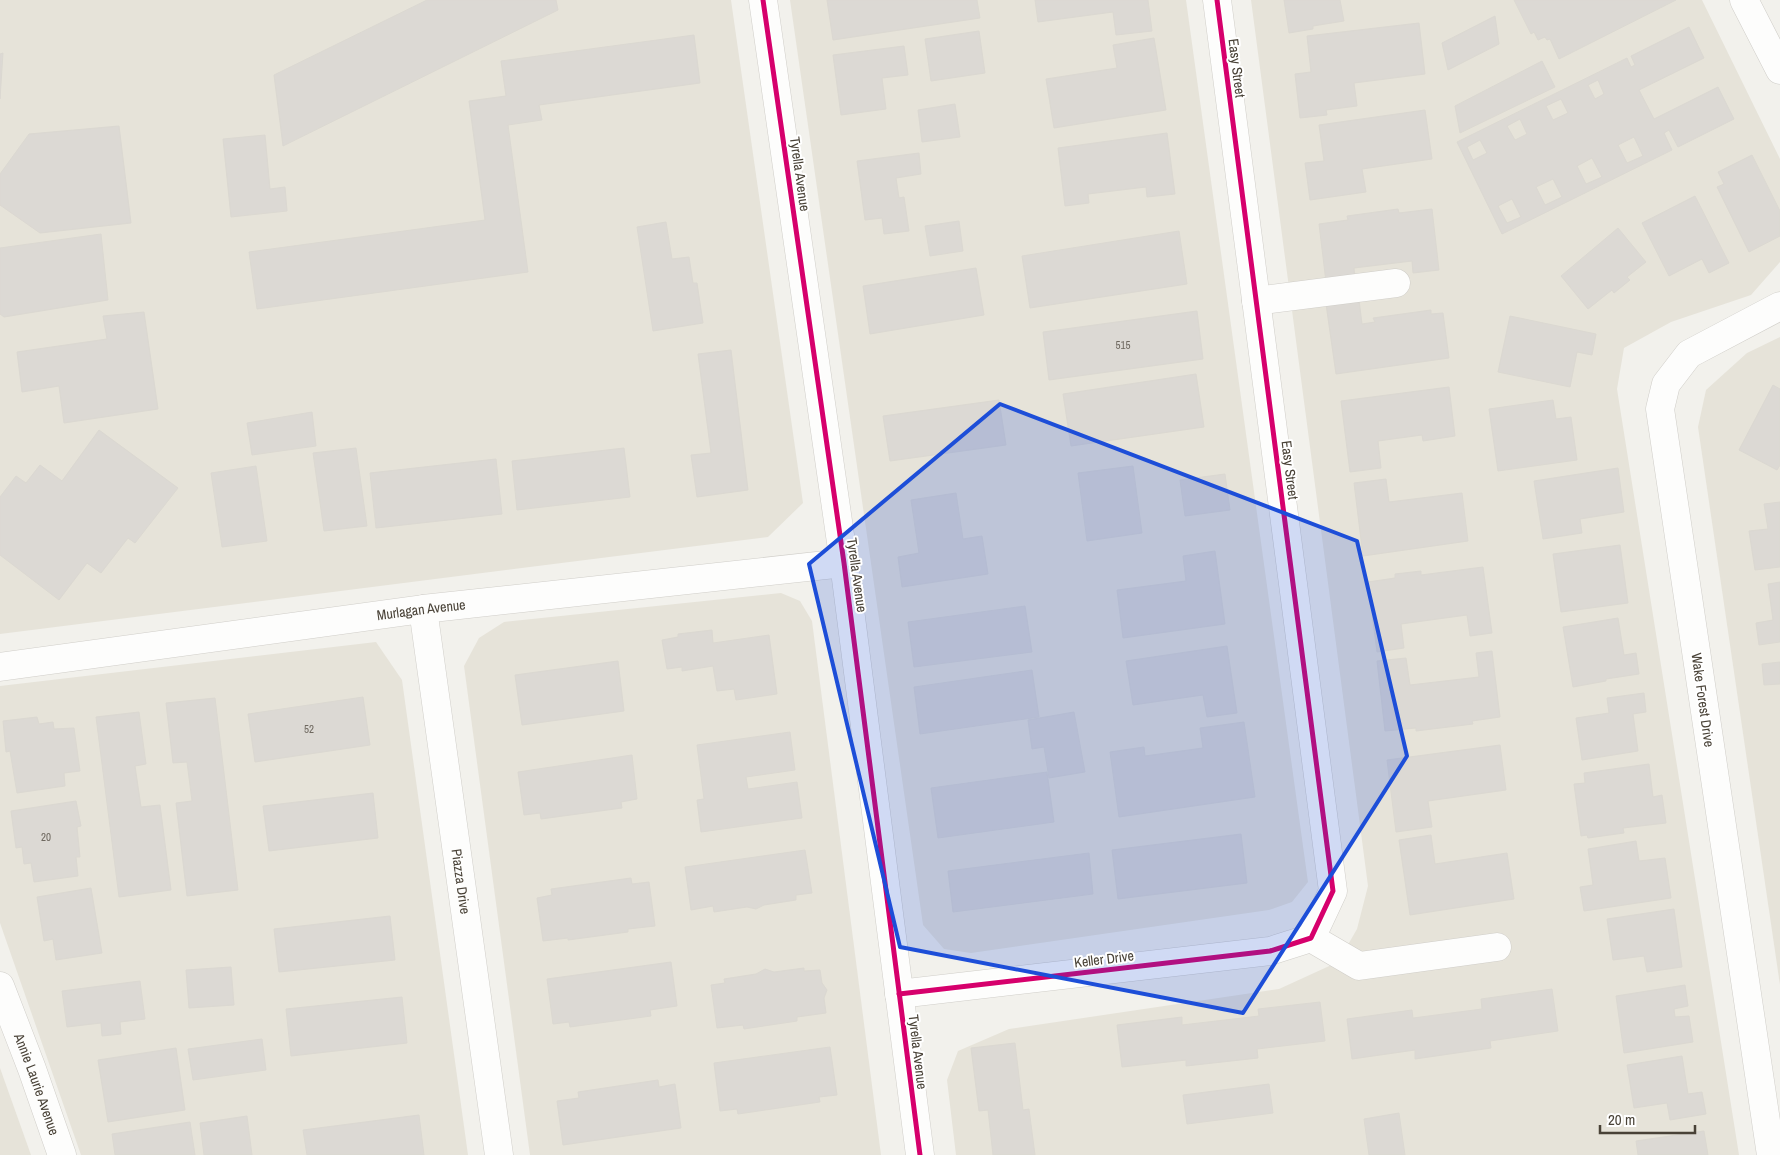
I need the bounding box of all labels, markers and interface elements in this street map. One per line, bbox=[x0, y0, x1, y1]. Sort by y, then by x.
street label: Easy Street bbox=[1224, 37, 1250, 99]
street label: Tyrella Avenue bbox=[786, 136, 814, 212]
house number: 515 bbox=[1115, 338, 1131, 352]
street label: Easy Street bbox=[1277, 439, 1303, 501]
street label: Tyrella Avenue bbox=[843, 537, 871, 613]
street label: Murlagan Avenue bbox=[376, 595, 466, 624]
street label: Wake Forest Drive bbox=[1687, 652, 1719, 748]
house number: 52 bbox=[304, 722, 314, 736]
house number: 20 bbox=[41, 830, 51, 844]
street label: Piazza Drive bbox=[447, 848, 474, 915]
street label: Keller Drive bbox=[1073, 946, 1135, 972]
street label: Tyrella Avenue bbox=[904, 1014, 932, 1090]
street label: Annie Laurie Avenue bbox=[10, 1030, 63, 1138]
scale bar bbox=[1600, 1102, 1695, 1134]
text: 20 m bbox=[1608, 1109, 1635, 1130]

